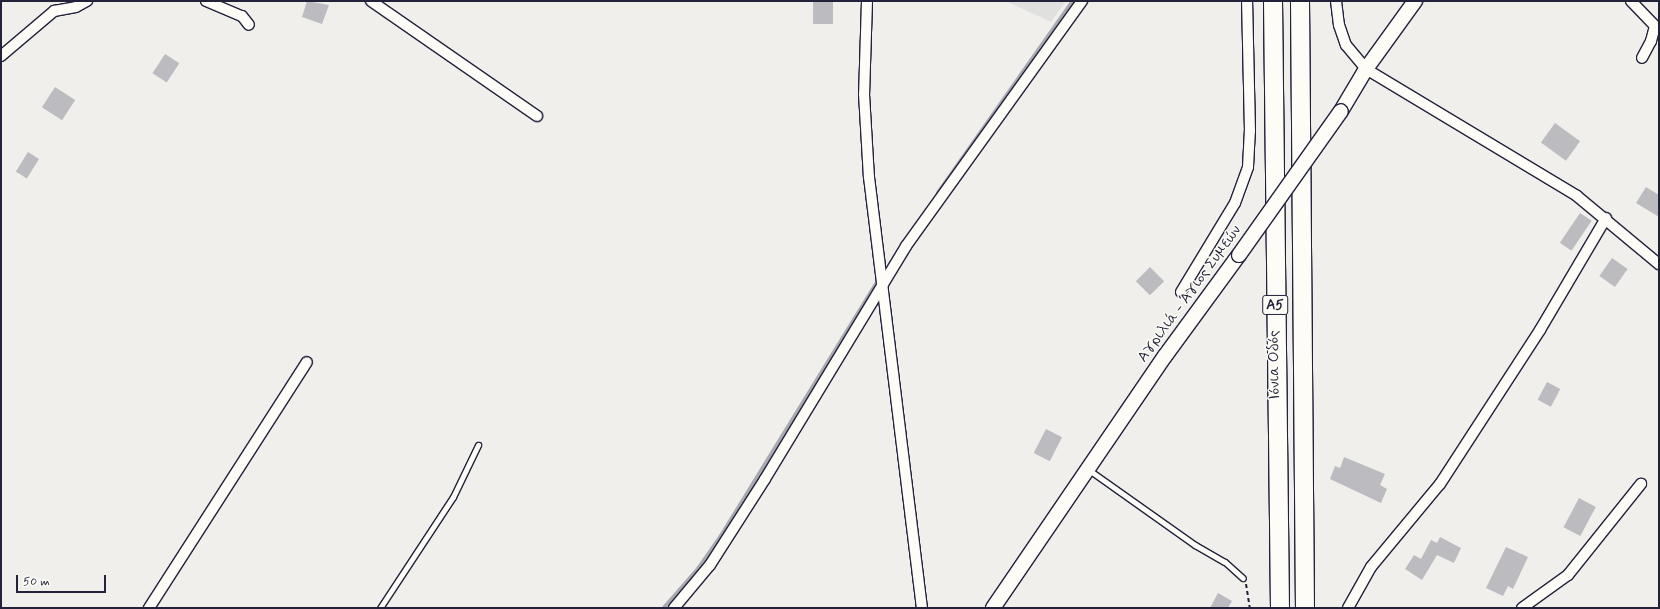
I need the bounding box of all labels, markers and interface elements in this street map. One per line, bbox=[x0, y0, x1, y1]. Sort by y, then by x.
street label: Αγριλιά - Άγιος Συμεών bbox=[1134, 222, 1246, 366]
road number: Α5 bbox=[1262, 293, 1288, 317]
street label: Ιόνια Οδός bbox=[1265, 330, 1285, 400]
scale bar bbox=[18, 567, 108, 593]
text: 50 m bbox=[23, 574, 50, 590]

